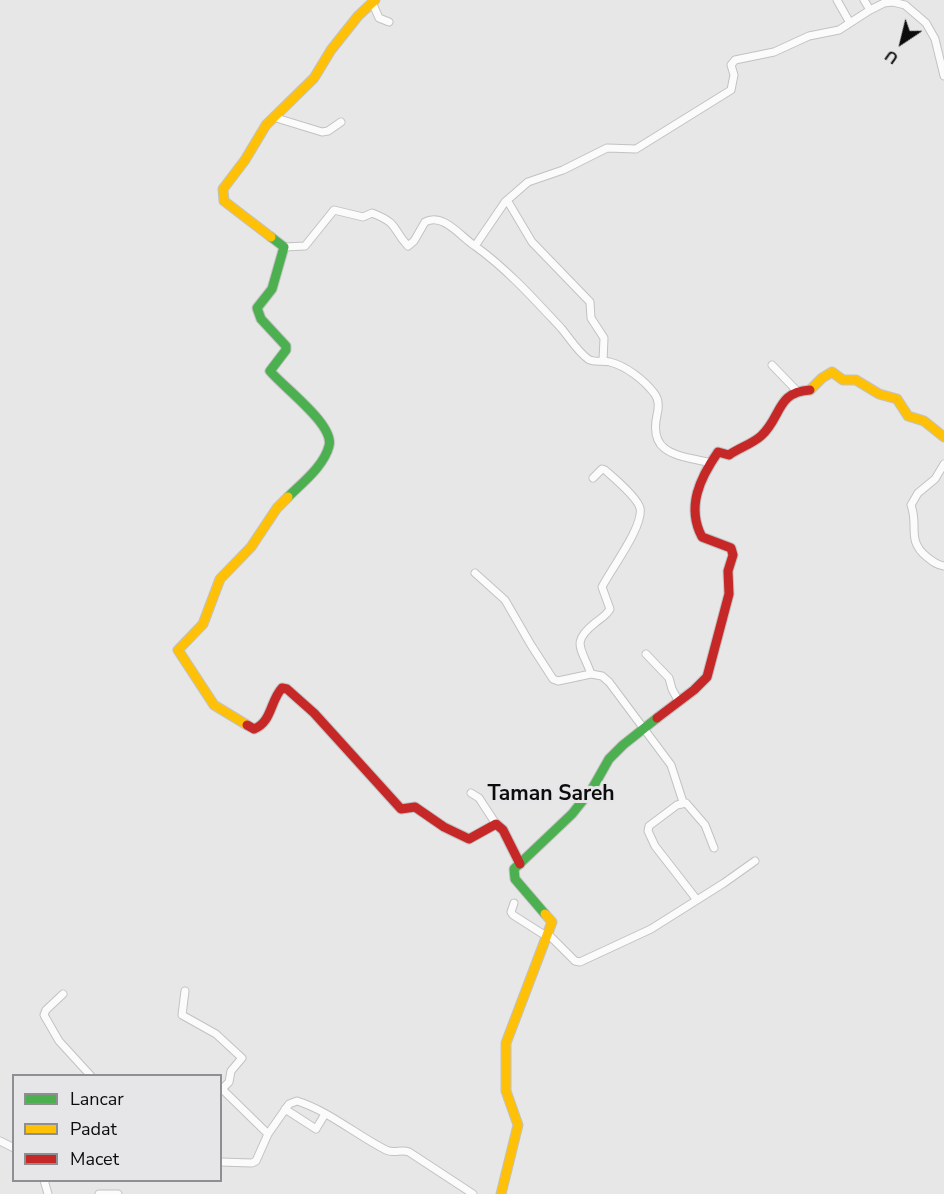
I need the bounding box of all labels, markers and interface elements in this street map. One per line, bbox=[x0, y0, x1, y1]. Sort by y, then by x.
north arrow bbox=[872, 12, 932, 72]
text: U bbox=[881, 44, 903, 69]
district label: Taman Sareh bbox=[487, 782, 615, 808]
legend bbox=[12, 1074, 222, 1182]
text: Lancar bbox=[70, 1087, 124, 1111]
text: Padat bbox=[70, 1117, 117, 1141]
text: Macet bbox=[70, 1147, 119, 1171]

